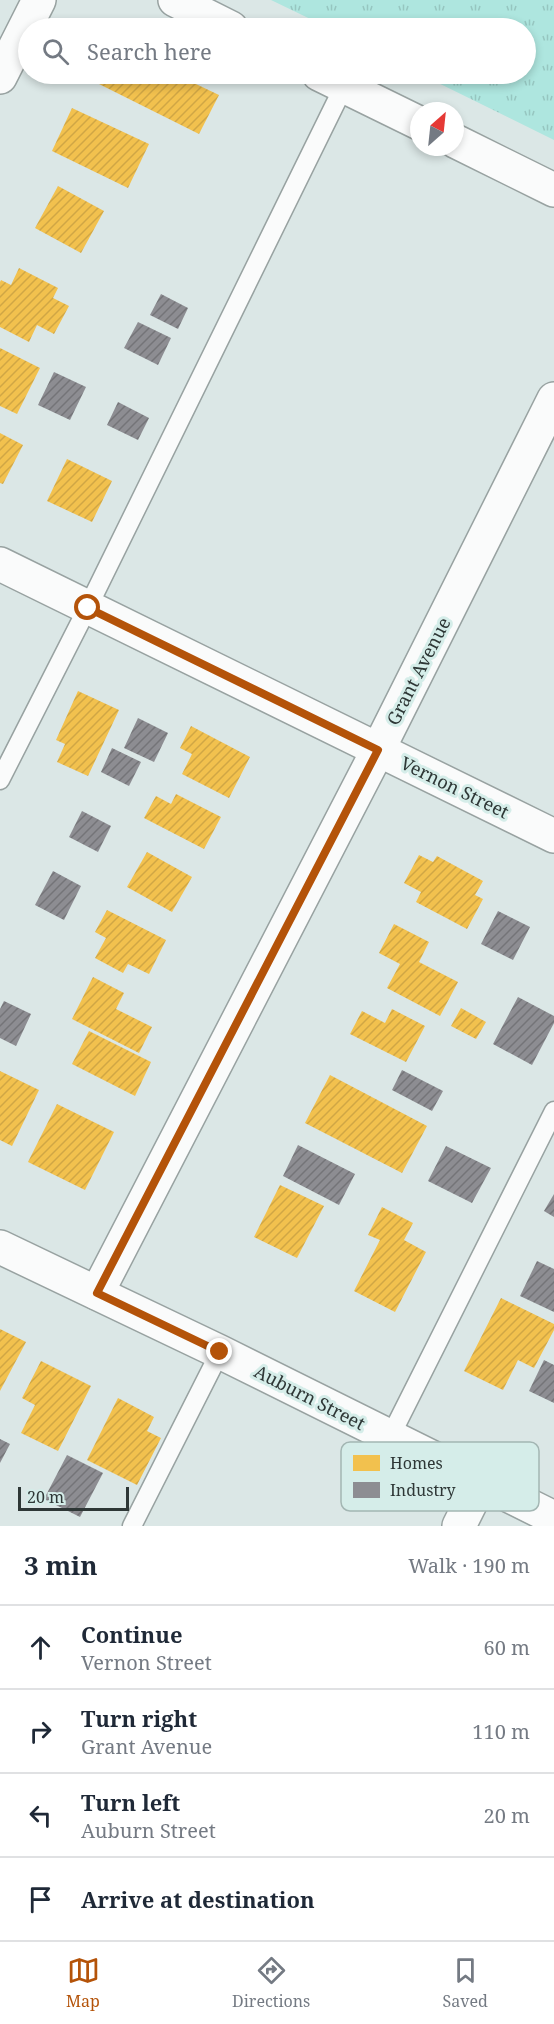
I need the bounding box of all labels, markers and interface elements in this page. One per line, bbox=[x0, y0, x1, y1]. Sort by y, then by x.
search box bbox=[18, 18, 536, 84]
icon: search bbox=[39, 35, 72, 68]
text: Search here bbox=[87, 36, 212, 66]
north arrow bbox=[410, 102, 464, 156]
route start bbox=[74, 594, 100, 620]
street label: Grant Avenue bbox=[381, 613, 455, 729]
street label: Vernon Street bbox=[397, 750, 513, 824]
route end bbox=[206, 1338, 232, 1364]
street label: Auburn Street bbox=[251, 1359, 369, 1435]
legend bbox=[341, 1442, 539, 1511]
text: Homes bbox=[390, 1452, 443, 1474]
text: Industry bbox=[390, 1479, 457, 1501]
scale bar bbox=[18, 1484, 129, 1512]
text: 20 m bbox=[27, 1486, 64, 1508]
text: 3 min bbox=[24, 1547, 98, 1583]
text: Walk · 190 m bbox=[408, 1552, 530, 1579]
text: Continue bbox=[81, 1619, 183, 1649]
icon: ahead bbox=[24, 1631, 57, 1664]
text: 60 m bbox=[484, 1634, 530, 1661]
text: Vernon Street bbox=[81, 1649, 212, 1676]
text: Turn right bbox=[81, 1703, 197, 1733]
icon: right bbox=[24, 1715, 57, 1748]
text: 110 m bbox=[472, 1718, 530, 1745]
text: Grant Avenue bbox=[81, 1733, 212, 1760]
text: Turn left bbox=[81, 1787, 180, 1817]
icon: left bbox=[24, 1799, 57, 1832]
text: 20 m bbox=[484, 1802, 530, 1829]
text: Auburn Street bbox=[81, 1817, 216, 1844]
icon: arrive bbox=[24, 1883, 57, 1916]
text: Arrive at destination bbox=[81, 1884, 315, 1914]
tab: Map bbox=[66, 1954, 100, 2012]
tab: Directions bbox=[232, 1954, 310, 2012]
tab: Saved bbox=[443, 1954, 488, 2012]

